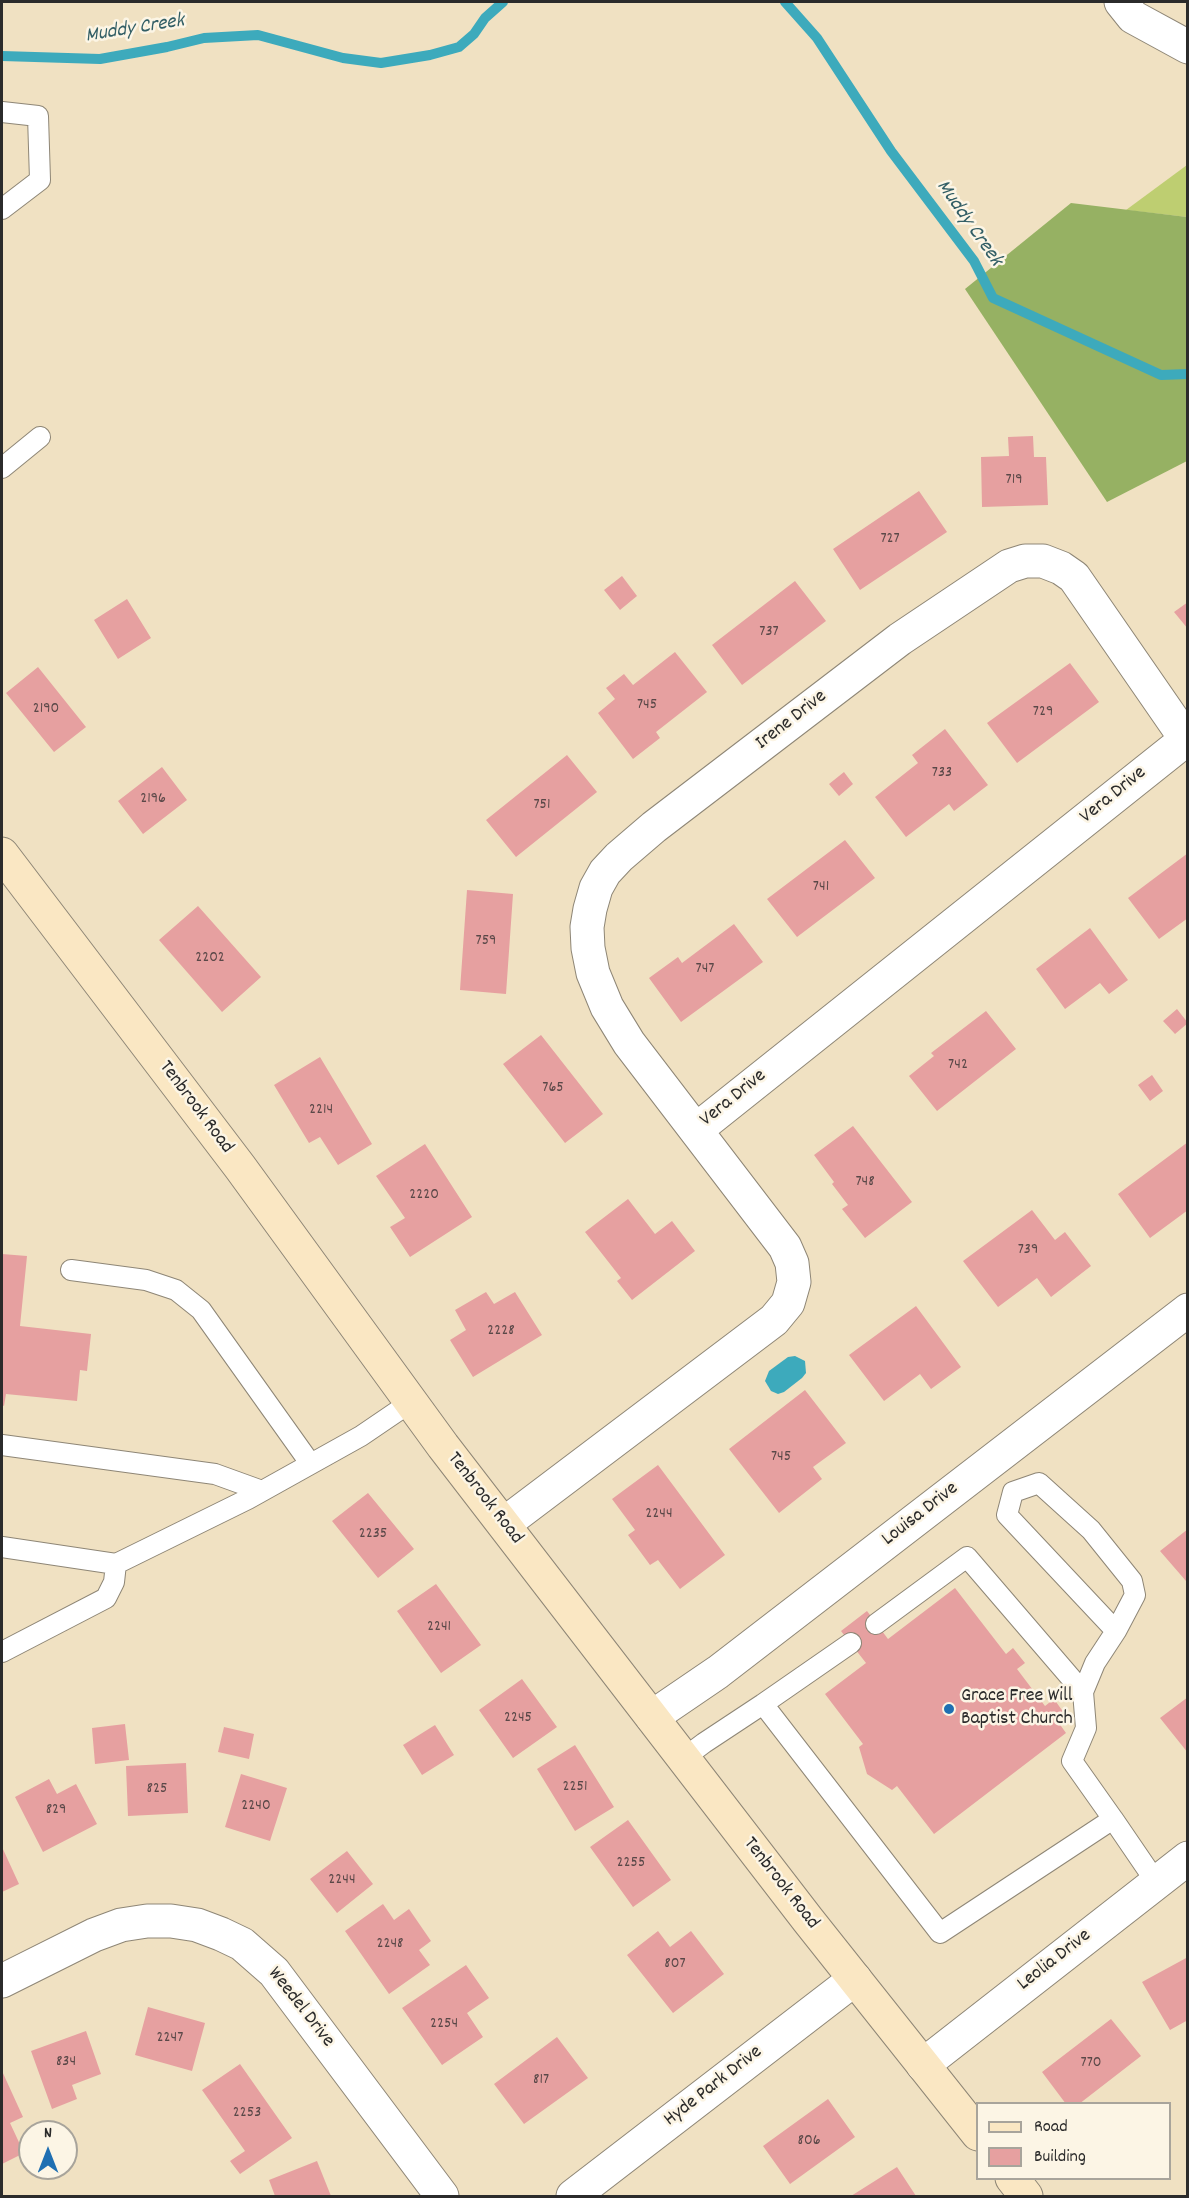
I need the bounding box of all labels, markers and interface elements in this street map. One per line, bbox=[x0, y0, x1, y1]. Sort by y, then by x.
water label: Muddy Creek bbox=[84, 10, 186, 50]
water label: Muddy Creek bbox=[929, 176, 1007, 272]
house number: 719 bbox=[1006, 471, 1022, 491]
house number: 727 bbox=[880, 530, 900, 550]
house number: 737 bbox=[759, 623, 779, 643]
street label: Irene Drive bbox=[752, 686, 832, 756]
house number: 745 bbox=[637, 696, 657, 716]
house number: 2190 bbox=[33, 700, 59, 720]
house number: 729 bbox=[1033, 703, 1053, 723]
street label: Vera Drive bbox=[1076, 762, 1152, 830]
house number: 733 bbox=[932, 764, 952, 784]
house number: 2196 bbox=[140, 790, 166, 810]
house number: 751 bbox=[533, 796, 551, 816]
house number: 741 bbox=[813, 878, 829, 898]
house number: 759 bbox=[476, 932, 496, 952]
house number: 2202 bbox=[195, 949, 225, 969]
house number: 747 bbox=[696, 960, 714, 980]
house number: 742 bbox=[948, 1056, 968, 1076]
street label: Tenbrook Road bbox=[152, 1057, 238, 1159]
street label: Vera Drive bbox=[696, 1065, 772, 1133]
house number: 765 bbox=[542, 1079, 564, 1099]
house number: 2214 bbox=[309, 1101, 333, 1121]
house number: 748 bbox=[855, 1173, 875, 1193]
house number: 2220 bbox=[409, 1186, 439, 1206]
house number: 739 bbox=[1018, 1241, 1038, 1261]
house number: 2228 bbox=[487, 1322, 515, 1342]
street label: Tenbrook Road bbox=[441, 1448, 527, 1550]
house number: 745 bbox=[771, 1448, 791, 1468]
street label: Louisa Drive bbox=[878, 1478, 964, 1552]
house number: 2244 bbox=[645, 1505, 673, 1525]
house number: 2235 bbox=[359, 1525, 387, 1545]
house number: 2241 bbox=[427, 1618, 451, 1638]
place label: Grace Free Will Baptist Church bbox=[961, 1685, 1073, 1732]
marker: Grace Free Will Baptist Church bbox=[942, 1702, 956, 1716]
house number: 2245 bbox=[504, 1709, 532, 1729]
house number: 2251 bbox=[563, 1778, 587, 1798]
house number: 825 bbox=[147, 1780, 167, 1800]
house number: 2240 bbox=[241, 1797, 271, 1817]
house number: 829 bbox=[46, 1801, 66, 1821]
street label: Tenbrook Road bbox=[737, 1833, 823, 1935]
house number: 2255 bbox=[617, 1854, 645, 1874]
house number: 2244 bbox=[328, 1871, 356, 1891]
street label: Leolia Drive bbox=[1013, 1925, 1097, 1997]
house number: 2248 bbox=[376, 1935, 404, 1955]
house number: 807 bbox=[664, 1955, 686, 1975]
street label: Weedel Drive bbox=[261, 1963, 339, 2053]
house number: 2254 bbox=[430, 2015, 458, 2035]
house number: 2247 bbox=[157, 2029, 183, 2049]
street label: Hyde Park Drive bbox=[660, 2041, 768, 2133]
house number: 834 bbox=[56, 2053, 76, 2073]
house number: 770 bbox=[1081, 2054, 1101, 2074]
house number: 817 bbox=[533, 2071, 549, 2091]
legend bbox=[976, 2102, 1171, 2180]
house number: 2253 bbox=[233, 2104, 261, 2124]
text: Road bbox=[1034, 2115, 1068, 2140]
north arrow bbox=[18, 2120, 78, 2180]
text: N bbox=[44, 2122, 52, 2145]
house number: 806 bbox=[798, 2132, 820, 2152]
text: Building bbox=[1034, 2145, 1086, 2170]

